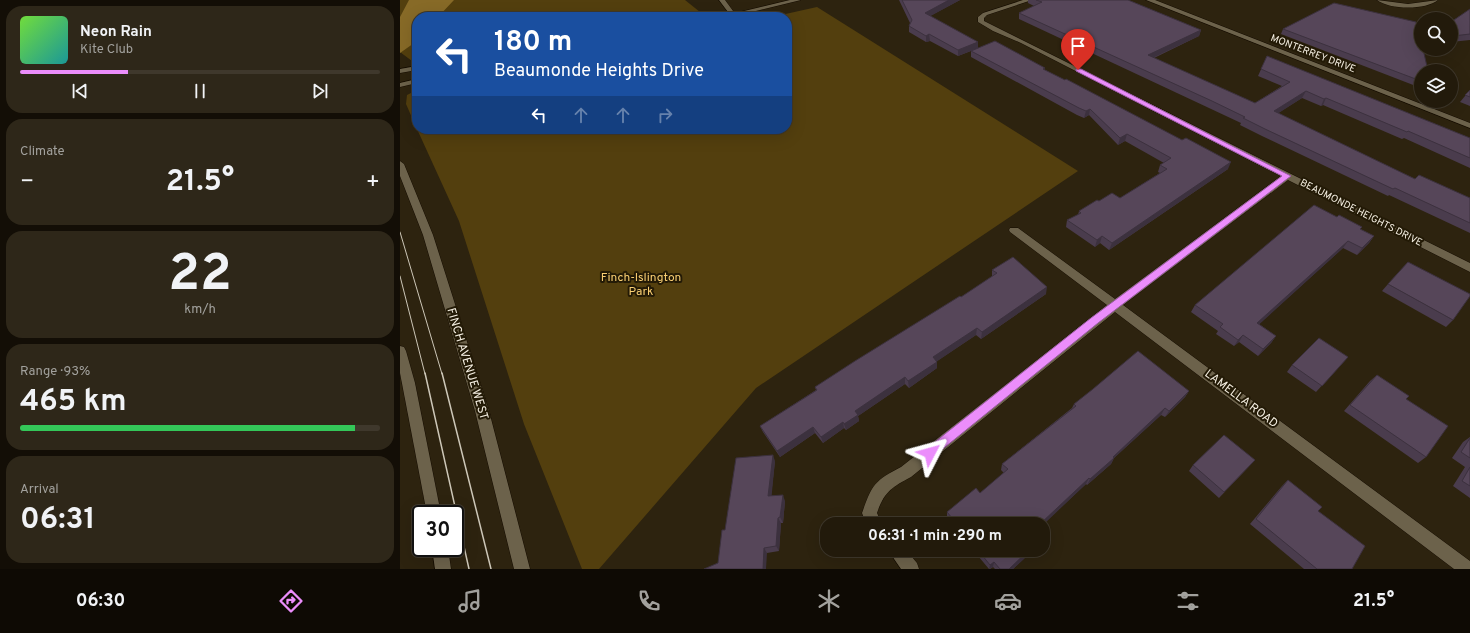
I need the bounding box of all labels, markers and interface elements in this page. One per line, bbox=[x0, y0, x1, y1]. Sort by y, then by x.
map controls bbox=[1414, 12, 1458, 108]
button: search bbox=[1414, 12, 1458, 56]
text: Neon Rain bbox=[80, 23, 152, 42]
text: 180 m bbox=[494, 25, 572, 61]
icon: left bbox=[428, 28, 480, 80]
pin bbox=[1061, 29, 1095, 70]
street label: MONTERREY DRIVE bbox=[1269, 32, 1357, 76]
icon: arrive bbox=[1067, 35, 1089, 57]
text: Kite Club bbox=[80, 42, 133, 58]
text: Beaumonde Heights Drive bbox=[494, 60, 704, 83]
button: layers bbox=[1414, 64, 1458, 108]
icon: previous bbox=[69, 80, 91, 102]
icon: pause bbox=[189, 80, 211, 102]
icon: next bbox=[309, 80, 331, 102]
icon: left bbox=[528, 104, 550, 126]
icon: ahead bbox=[570, 104, 592, 126]
icon: ahead bbox=[612, 104, 634, 126]
icon: right bbox=[654, 104, 676, 126]
text: Climate bbox=[20, 144, 65, 160]
text: 21.5° bbox=[166, 164, 234, 201]
text: − bbox=[20, 169, 34, 196]
text: + bbox=[366, 169, 380, 196]
street label: BEAUMONDE HEIGHTS DRIVE bbox=[1298, 176, 1424, 250]
text: 22 bbox=[168, 243, 232, 309]
park label: Finch-Islington Park bbox=[601, 270, 681, 300]
text: km/h bbox=[184, 302, 216, 318]
street label: FINCH AVENUE WEST bbox=[442, 306, 492, 422]
text: Range · 93% bbox=[20, 364, 90, 380]
street label: LAMELLA ROAD bbox=[1201, 366, 1281, 432]
text: 465 km bbox=[20, 384, 127, 421]
position arrow bbox=[909, 432, 951, 474]
text: Arrival bbox=[20, 482, 59, 498]
text: 06:31 bbox=[20, 502, 95, 539]
speed limit sign: 30 bbox=[412, 505, 464, 557]
text: 06:31 · 1 min · 290 m bbox=[868, 527, 1002, 546]
icon: directions bbox=[277, 587, 305, 615]
icon: music bbox=[456, 587, 484, 615]
icon: phone bbox=[635, 587, 663, 615]
icon: climate bbox=[815, 587, 843, 615]
icon: car bbox=[994, 587, 1022, 615]
icon: filters bbox=[1174, 587, 1202, 615]
text: 06:30 bbox=[76, 590, 125, 613]
text: 21.5° bbox=[1353, 590, 1394, 613]

